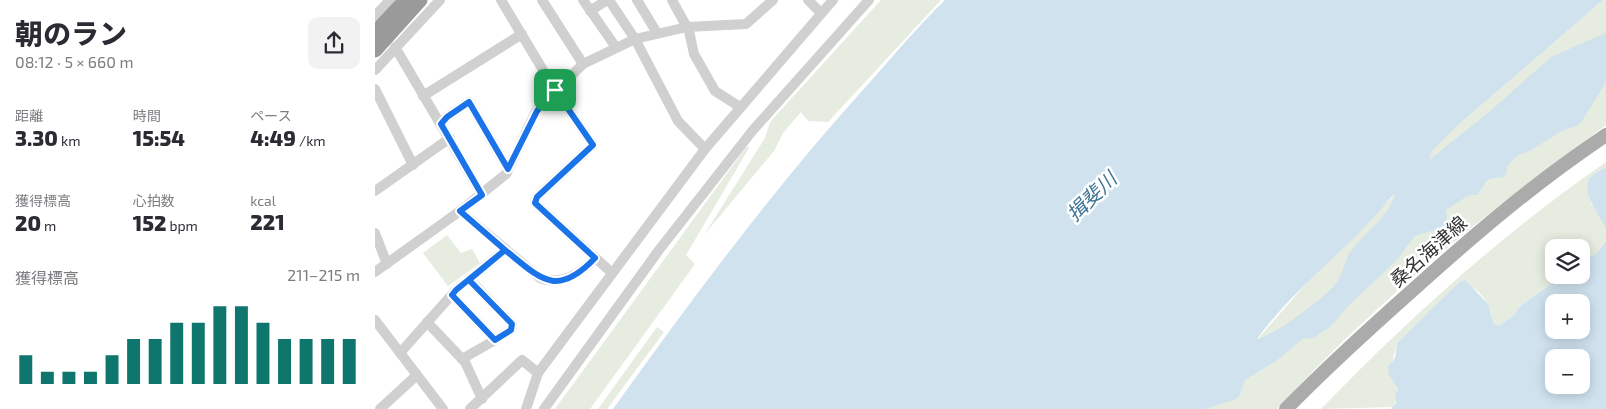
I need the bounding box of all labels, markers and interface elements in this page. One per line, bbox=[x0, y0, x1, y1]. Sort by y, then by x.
text: 朝のラン bbox=[15, 16, 127, 50]
button: share bbox=[308, 17, 360, 69]
text: 08:12 · 5 × 660 m bbox=[15, 52, 133, 71]
pin bbox=[534, 69, 576, 111]
icon: arrive bbox=[541, 76, 569, 104]
text: 距離 bbox=[15, 107, 43, 124]
text: 時間 bbox=[133, 107, 161, 124]
text: ペース bbox=[250, 107, 292, 124]
text: 3.30 bbox=[15, 125, 58, 150]
text: 15:54 bbox=[133, 125, 185, 150]
text: 4:49 bbox=[250, 125, 296, 150]
text: km bbox=[58, 132, 80, 149]
text: /km bbox=[296, 132, 326, 149]
water label: 揖斐川 bbox=[1061, 165, 1122, 225]
text: 獲得標高 bbox=[15, 192, 71, 209]
text: 心拍数 bbox=[133, 192, 175, 209]
text: kcal bbox=[250, 192, 276, 209]
text: 221 bbox=[250, 209, 285, 234]
text: 20 bbox=[15, 210, 41, 235]
text: 152 bbox=[133, 210, 166, 235]
street label: 桑名海津線 bbox=[1385, 211, 1471, 291]
text: m bbox=[41, 217, 56, 234]
text: bpm bbox=[166, 217, 198, 234]
map controls bbox=[1545, 239, 1590, 394]
button: layers bbox=[1545, 239, 1590, 284]
text: 211–215 m bbox=[287, 265, 360, 284]
text: 獲得標高 bbox=[15, 268, 79, 287]
button: + bbox=[1545, 294, 1590, 339]
button: − bbox=[1545, 349, 1590, 394]

